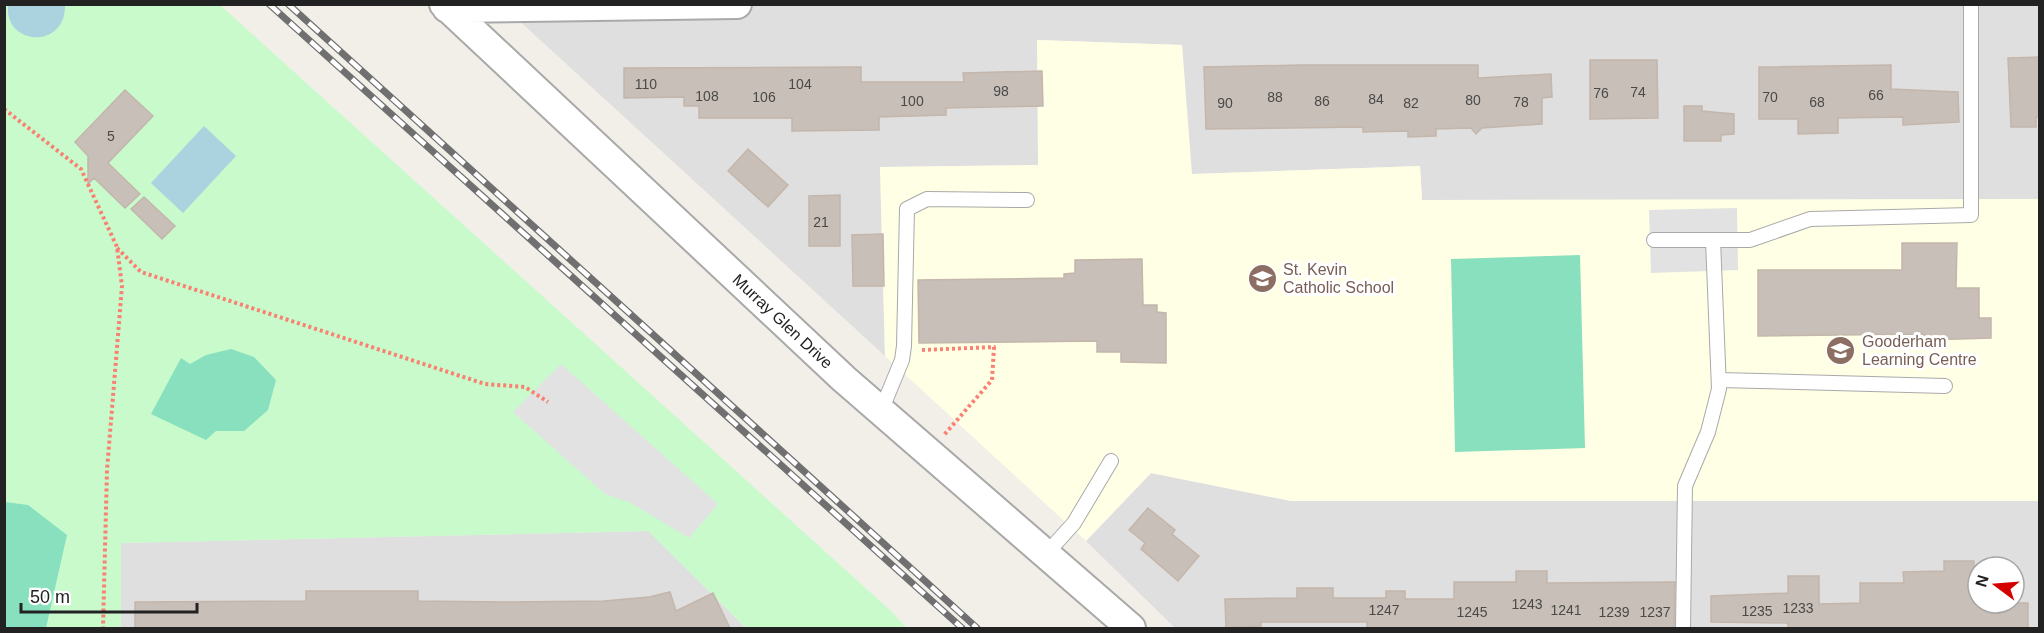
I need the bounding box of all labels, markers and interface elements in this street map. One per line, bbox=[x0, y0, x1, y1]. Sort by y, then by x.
house number: 110 bbox=[635, 76, 657, 92]
house number: 104 bbox=[788, 76, 812, 92]
house number: 98 bbox=[993, 83, 1009, 99]
house number: 74 bbox=[1630, 84, 1646, 100]
house number: 76 bbox=[1593, 85, 1609, 101]
house number: 66 bbox=[1868, 87, 1884, 103]
house number: 108 bbox=[695, 88, 719, 104]
house number: 106 bbox=[752, 89, 776, 105]
house number: 88 bbox=[1267, 89, 1283, 105]
house number: 70 bbox=[1762, 89, 1778, 105]
house number: 84 bbox=[1368, 91, 1384, 107]
house number: 80 bbox=[1465, 92, 1481, 108]
house number: 100 bbox=[900, 93, 924, 109]
house number: 86 bbox=[1314, 93, 1330, 109]
house number: 78 bbox=[1513, 94, 1529, 110]
house number: 68 bbox=[1809, 94, 1825, 110]
house number: 90 bbox=[1217, 95, 1233, 111]
house number: 82 bbox=[1403, 95, 1419, 111]
house number: 5 bbox=[107, 128, 115, 144]
house number: 21 bbox=[813, 214, 829, 230]
place label: St. Kevin Catholic School bbox=[1283, 261, 1394, 296]
school or university icon: St. Kevin Catholic School bbox=[1246, 262, 1278, 294]
street label: Murray Glen Drive bbox=[729, 271, 836, 372]
place label: Gooderham Learning Centre bbox=[1862, 333, 1977, 368]
school or university icon: Gooderham Learning Centre bbox=[1825, 334, 1857, 366]
north arrow bbox=[1966, 555, 2026, 615]
text: N bbox=[1972, 573, 1992, 589]
scale bar bbox=[21, 576, 196, 614]
text: 50 m bbox=[30, 587, 70, 607]
house number: 1243 bbox=[1511, 596, 1543, 612]
house number: 1233 bbox=[1782, 600, 1814, 616]
house number: 1247 bbox=[1368, 602, 1400, 618]
house number: 1241 bbox=[1550, 602, 1582, 618]
house number: 1235 bbox=[1741, 603, 1773, 619]
house number: 1245 bbox=[1456, 604, 1488, 620]
house number: 1239 bbox=[1598, 604, 1630, 620]
house number: 1237 bbox=[1639, 604, 1671, 620]

